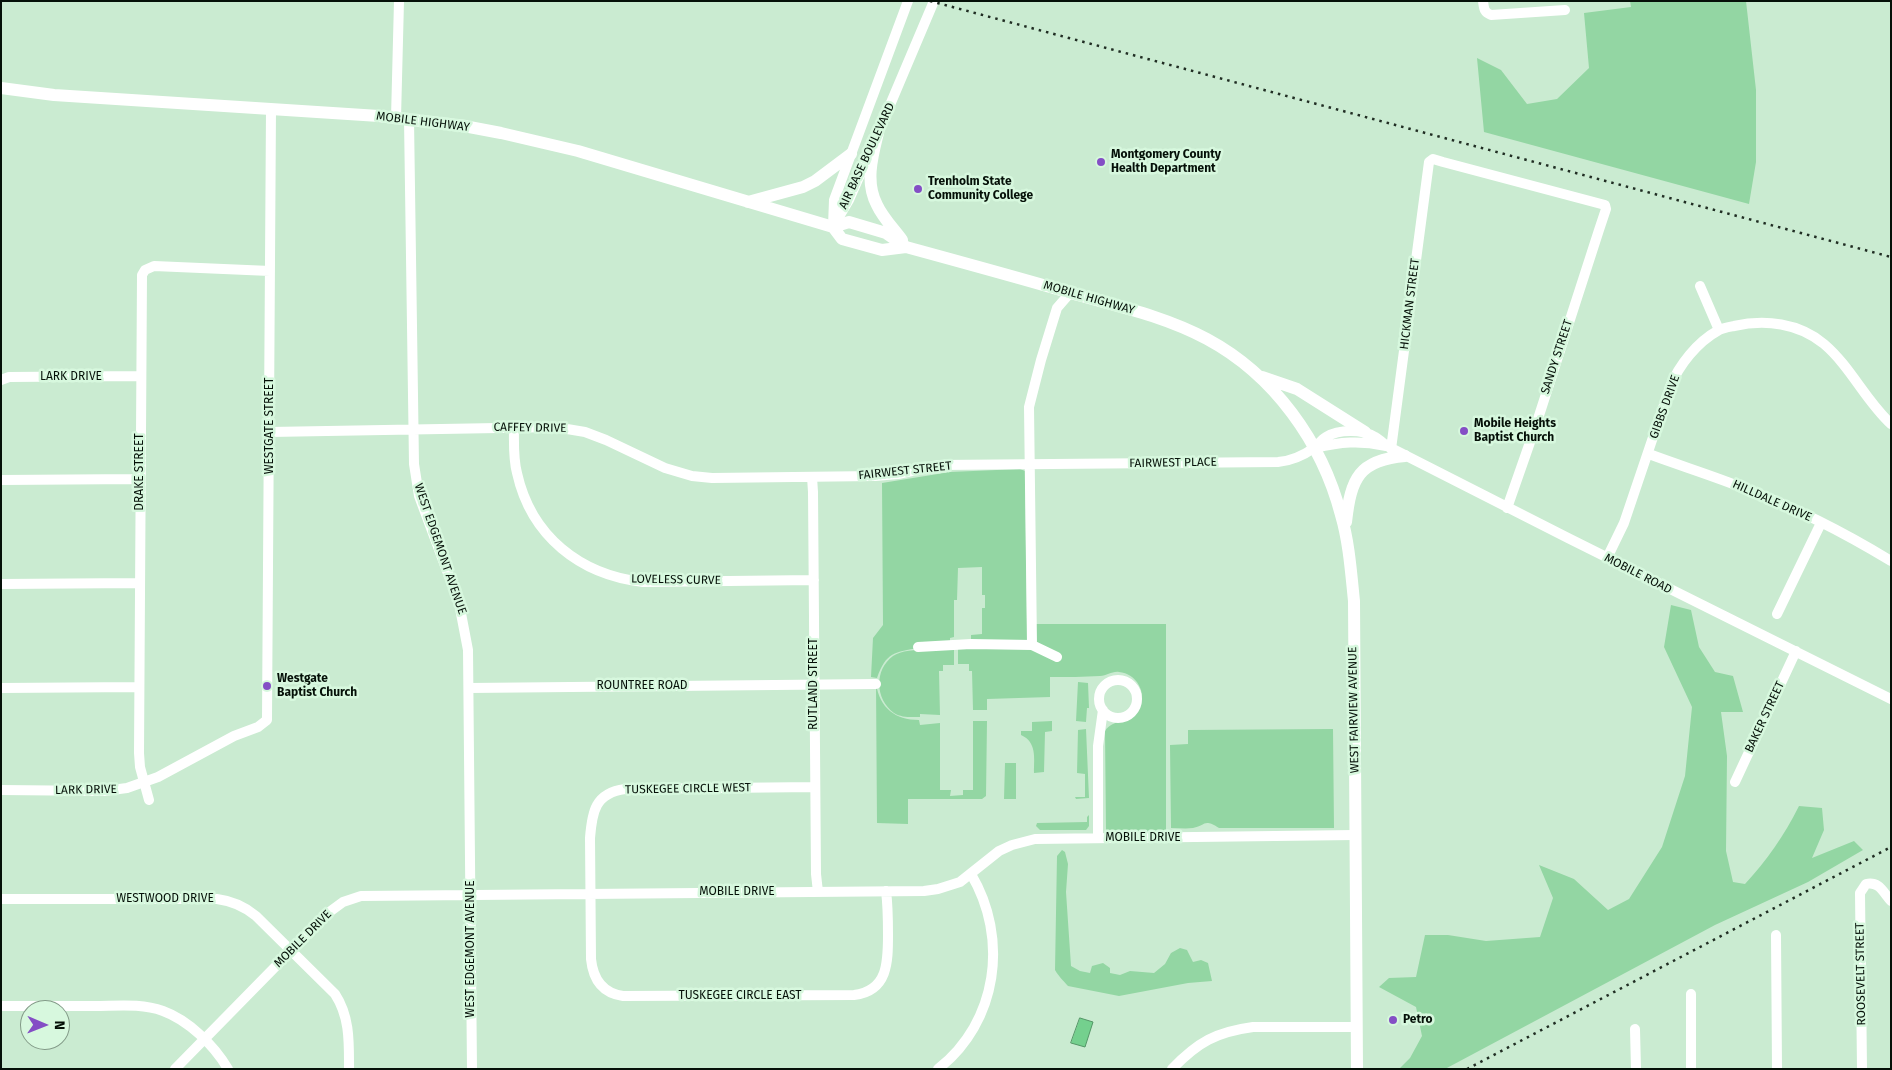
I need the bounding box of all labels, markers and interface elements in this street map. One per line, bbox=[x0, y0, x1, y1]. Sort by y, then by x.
street label: AIR BASE BOULEVARD bbox=[836, 101, 898, 211]
street label: MOBILE HIGHWAY bbox=[375, 109, 471, 135]
place label: Montgomery County Health Department bbox=[1111, 148, 1221, 176]
marker: Montgomery County Health Department bbox=[1095, 156, 1107, 168]
place label: Trenholm State Community College bbox=[928, 175, 1033, 203]
marker: Trenholm State Community College bbox=[912, 183, 924, 195]
street label: HICKMAN STREET bbox=[1397, 258, 1423, 350]
street label: MOBILE HIGHWAY bbox=[1042, 278, 1136, 318]
street label: SANDY STREET bbox=[1538, 318, 1576, 396]
street label: LARK DRIVE bbox=[40, 370, 102, 384]
street label: GIBBS DRIVE bbox=[1647, 373, 1683, 441]
street label: WESTGATE STREET bbox=[263, 378, 277, 474]
place label: Mobile Heights Baptist Church bbox=[1474, 417, 1556, 445]
street label: CAFFEY DRIVE bbox=[493, 420, 567, 436]
marker: Mobile Heights Baptist Church bbox=[1458, 425, 1470, 437]
street label: DRAKE STREET bbox=[133, 433, 147, 511]
street label: FAIRWEST PLACE bbox=[1129, 455, 1217, 471]
street label: FAIRWEST STREET bbox=[858, 459, 952, 483]
street label: HILLDALE DRIVE bbox=[1730, 477, 1814, 525]
street label: WEST EDGEMONT AVENUE bbox=[411, 482, 469, 616]
street label: MOBILE ROAD bbox=[1602, 551, 1674, 597]
street label: LOVELESS CURVE bbox=[631, 572, 721, 588]
street label: RUTLAND STREET bbox=[807, 638, 821, 730]
street label: WEST FAIRVIEW AVENUE bbox=[1346, 646, 1362, 774]
place label: Westgate Baptist Church bbox=[277, 672, 357, 700]
street label: ROUNTREE ROAD bbox=[596, 679, 688, 693]
street label: BAKER STREET bbox=[1742, 679, 1788, 755]
marker: Westgate Baptist Church bbox=[261, 680, 273, 692]
street label: TUSKEGEE CIRCLE WEST bbox=[625, 781, 751, 797]
street label: LARK DRIVE bbox=[55, 782, 117, 798]
street label: MOBILE DRIVE bbox=[1105, 831, 1181, 845]
street label: WEST EDGEMONT AVENUE bbox=[464, 880, 478, 1018]
street label: MOBILE DRIVE bbox=[699, 885, 775, 899]
street label: WESTWOOD DRIVE bbox=[116, 892, 214, 906]
street label: MOBILE DRIVE bbox=[271, 907, 335, 971]
street label: ROOSEVELT STREET bbox=[1853, 922, 1869, 1026]
street label: TUSKEGEE CIRCLE EAST bbox=[678, 989, 802, 1003]
north arrow bbox=[20, 1000, 70, 1050]
place label: Petro bbox=[1403, 1013, 1433, 1027]
marker: Petro bbox=[1387, 1014, 1399, 1026]
text: N bbox=[51, 1020, 68, 1030]

